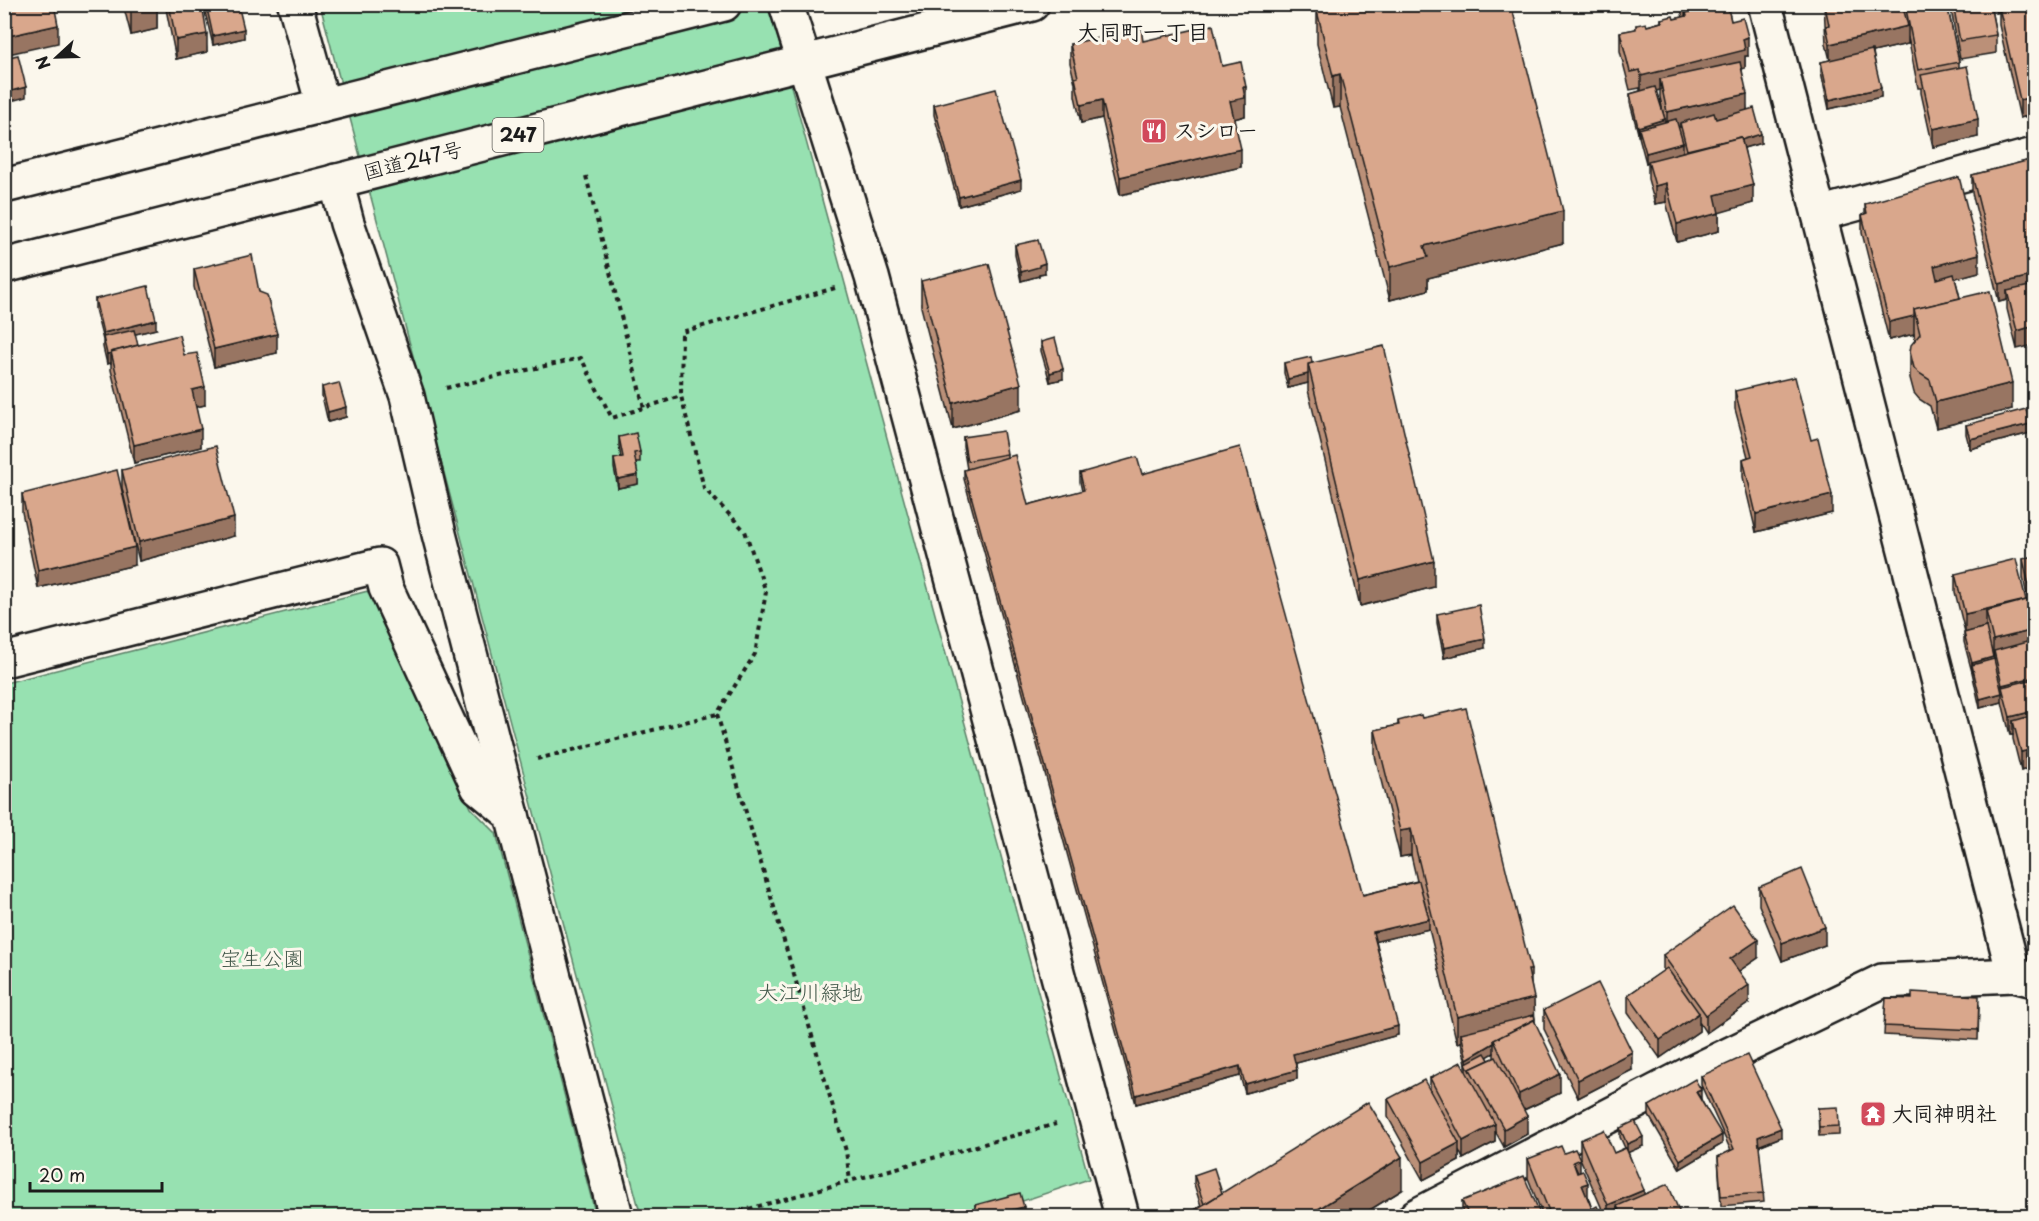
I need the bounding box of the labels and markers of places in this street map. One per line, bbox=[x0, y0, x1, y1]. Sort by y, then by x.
place label: スシロー bbox=[1174, 113, 1258, 145]
restaurant icon: スシロー bbox=[1139, 116, 1169, 146]
place label: 大同神明社 bbox=[1892, 1096, 1997, 1128]
temple icon: 大同神明社 bbox=[1858, 1099, 1888, 1129]

